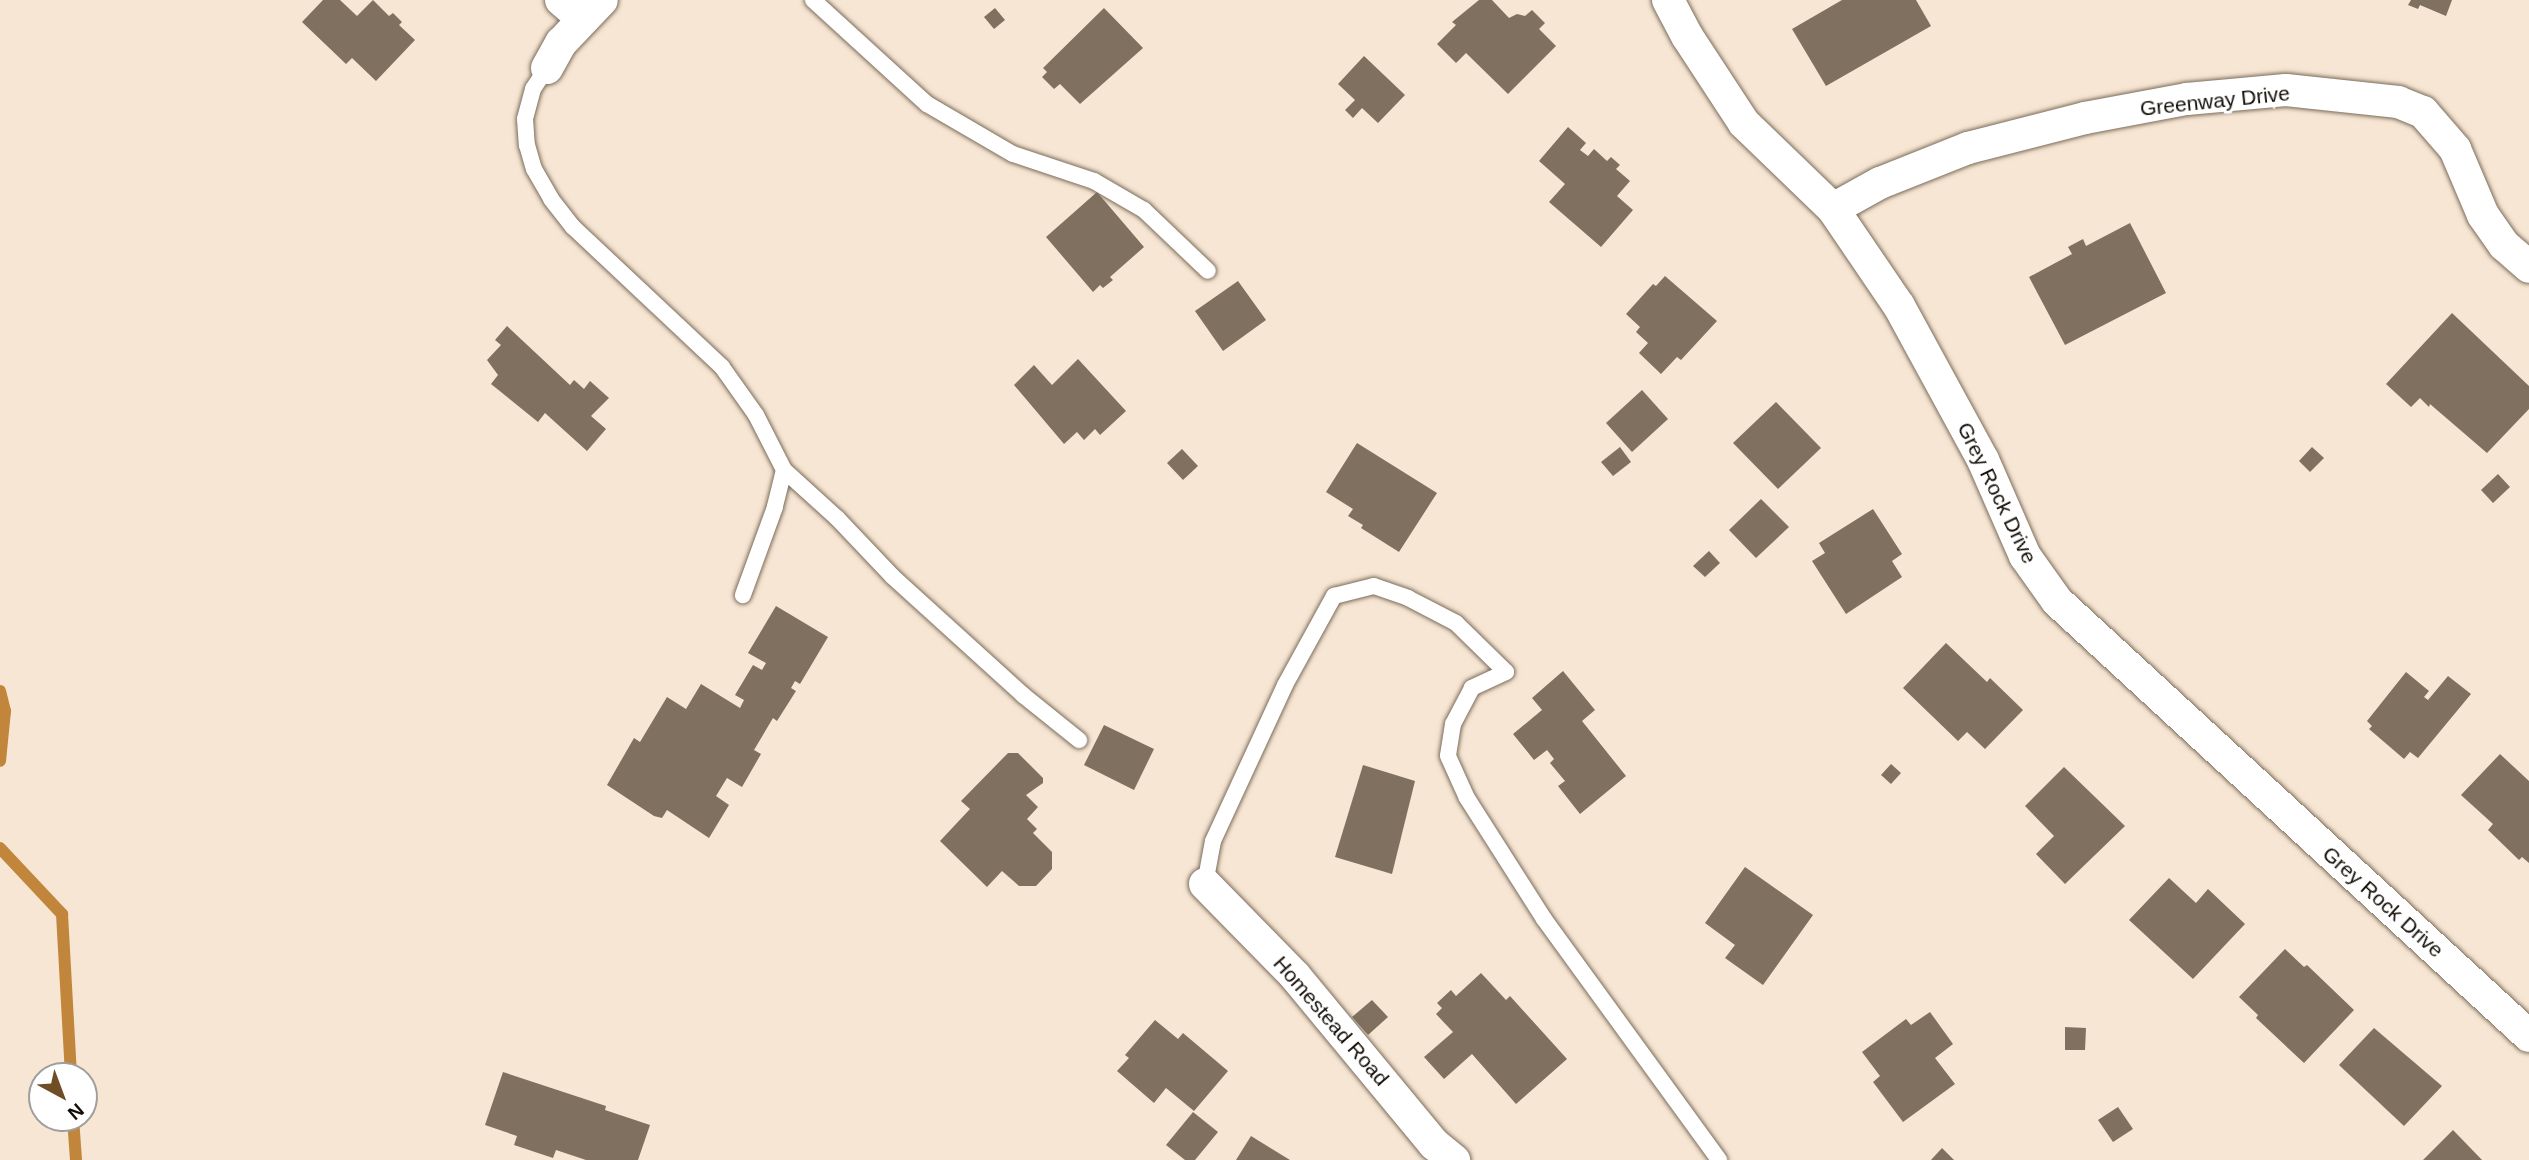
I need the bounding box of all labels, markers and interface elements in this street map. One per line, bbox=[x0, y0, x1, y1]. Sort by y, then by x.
street label: Greenway Drive bbox=[2139, 81, 2291, 121]
street label: Grey Rock Drive bbox=[1952, 418, 2042, 568]
street label: Grey Rock Drive bbox=[2317, 841, 2449, 963]
street label: Homestead Road bbox=[1268, 951, 1394, 1091]
north arrow bbox=[28, 1062, 98, 1132]
text: N bbox=[64, 1099, 88, 1124]

